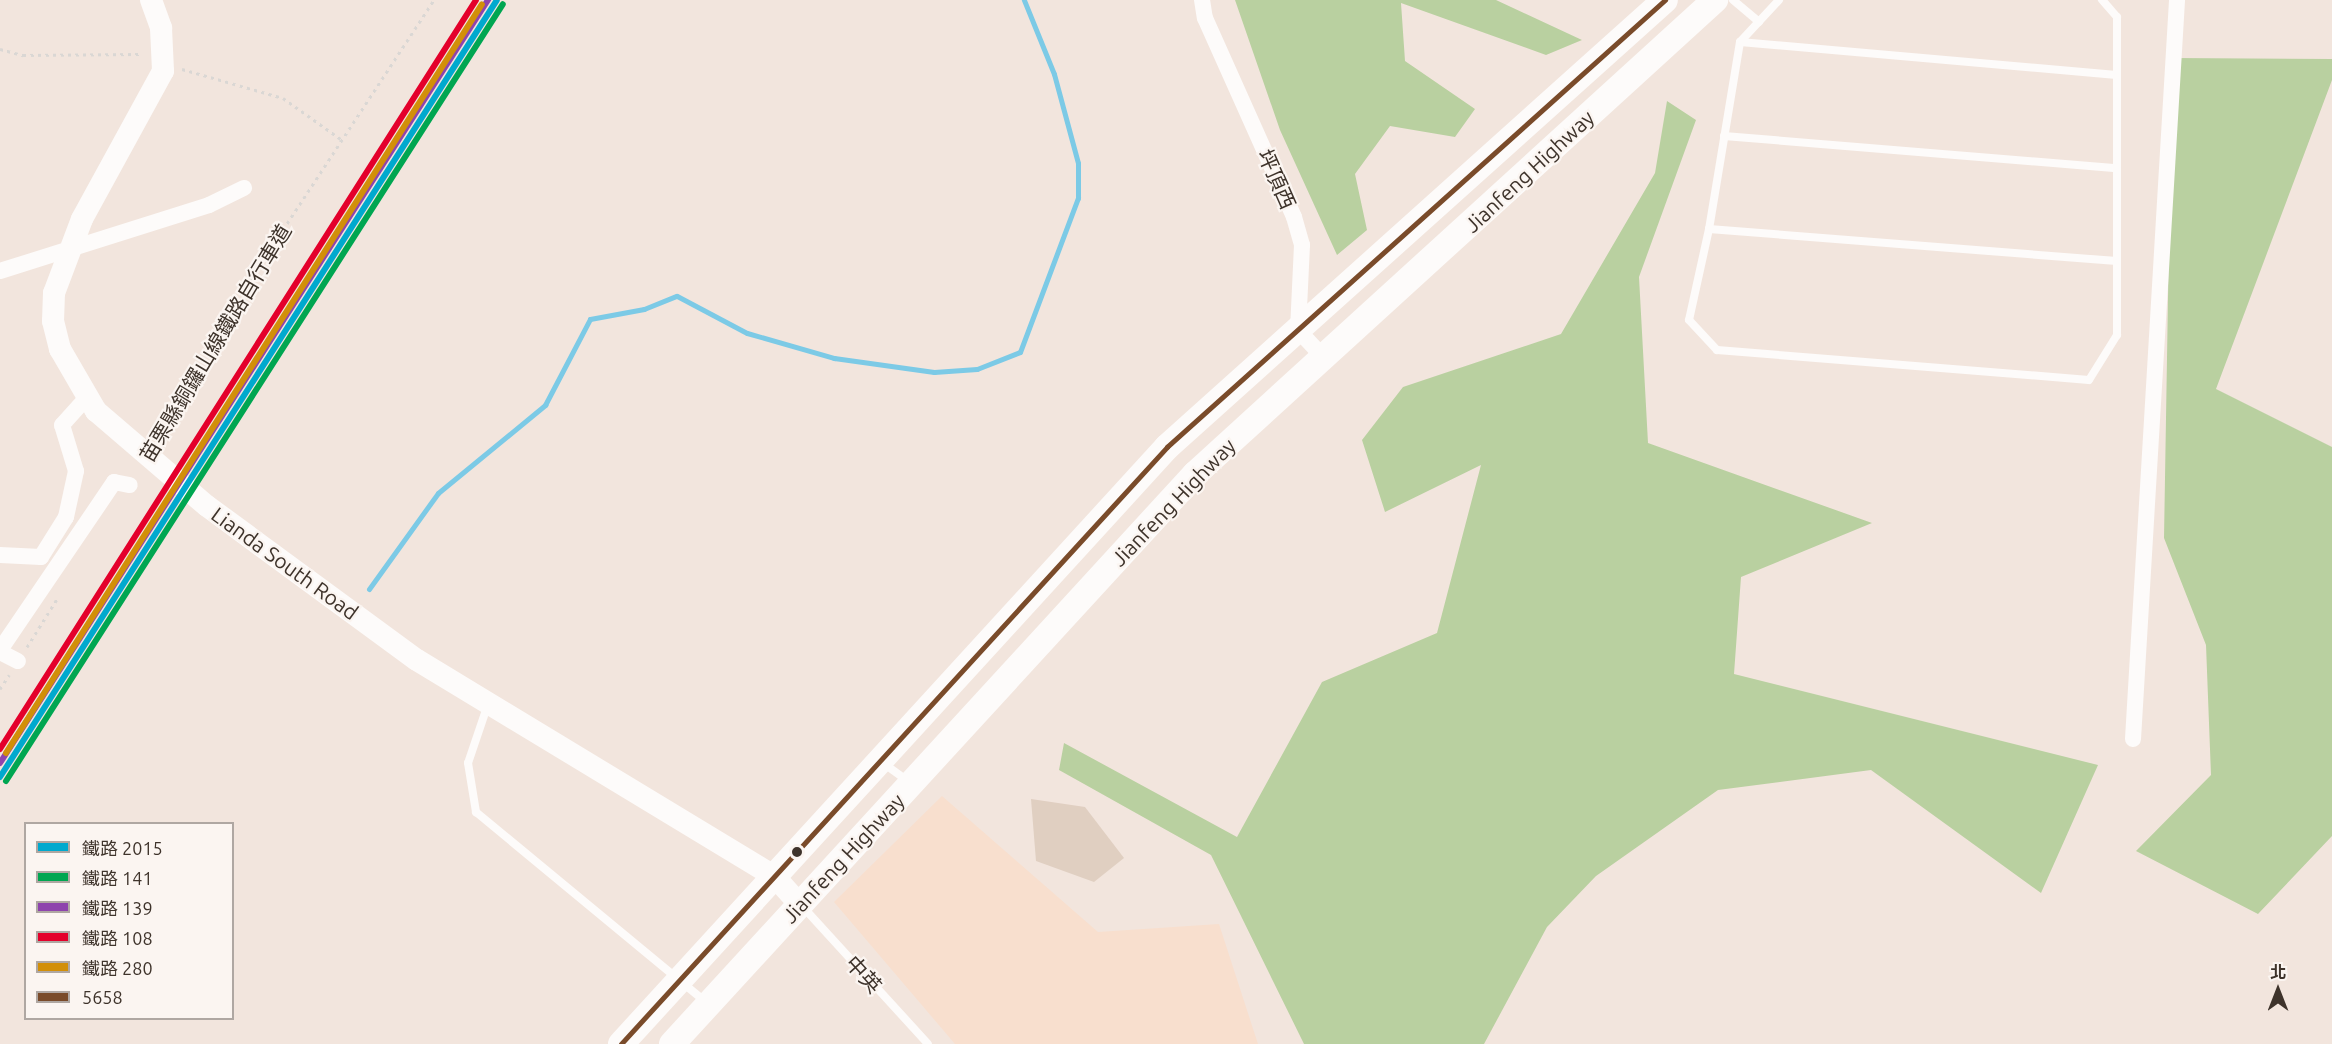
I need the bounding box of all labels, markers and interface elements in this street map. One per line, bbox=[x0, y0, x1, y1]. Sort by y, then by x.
street label: Jianfeng Highway bbox=[1459, 105, 1599, 237]
street label: 坪頂西 bbox=[1253, 145, 1301, 213]
street label: 苗栗縣銅鑼山線鐵路自行車道 bbox=[134, 220, 296, 466]
street label: Jianfeng Highway bbox=[1106, 433, 1240, 571]
street label: Lianda South Road bbox=[207, 501, 363, 625]
street label: Jianfeng Highway bbox=[777, 788, 909, 928]
legend bbox=[24, 822, 234, 1020]
text: 鐵路 2015 bbox=[82, 838, 163, 858]
unlabelled marker bbox=[791, 846, 803, 858]
text: 鐵路 141 bbox=[82, 868, 153, 888]
text: 鐵路 139 bbox=[82, 898, 153, 918]
text: 鐵路 108 bbox=[82, 928, 153, 948]
street label: 中英 bbox=[841, 950, 887, 998]
text: 鐵路 280 bbox=[82, 958, 153, 978]
north arrow bbox=[2248, 960, 2308, 1020]
text: 北 bbox=[2270, 963, 2286, 981]
text: 5658 bbox=[82, 987, 123, 1007]

